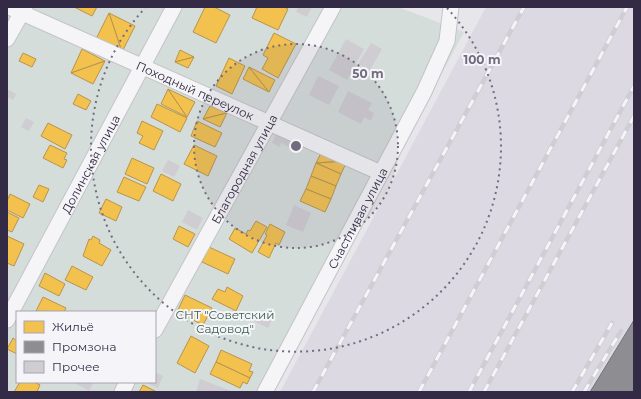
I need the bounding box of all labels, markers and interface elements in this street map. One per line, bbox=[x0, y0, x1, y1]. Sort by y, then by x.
text: 100 m bbox=[464, 52, 500, 67]
street label: Походный переулок bbox=[134, 57, 257, 123]
text: 50 m bbox=[352, 66, 384, 81]
street label: Благородная улица bbox=[208, 111, 280, 226]
street label: Долинская улица bbox=[58, 112, 123, 216]
centre of rings bbox=[289, 139, 303, 153]
street label: Счастливая улица bbox=[324, 165, 390, 271]
park label: СНТ "Советский Садовод" bbox=[176, 307, 274, 336]
legend bbox=[16, 311, 156, 383]
text: Жильё bbox=[52, 319, 94, 334]
text: Промзона bbox=[52, 339, 116, 354]
text: Прочее bbox=[52, 359, 100, 374]

